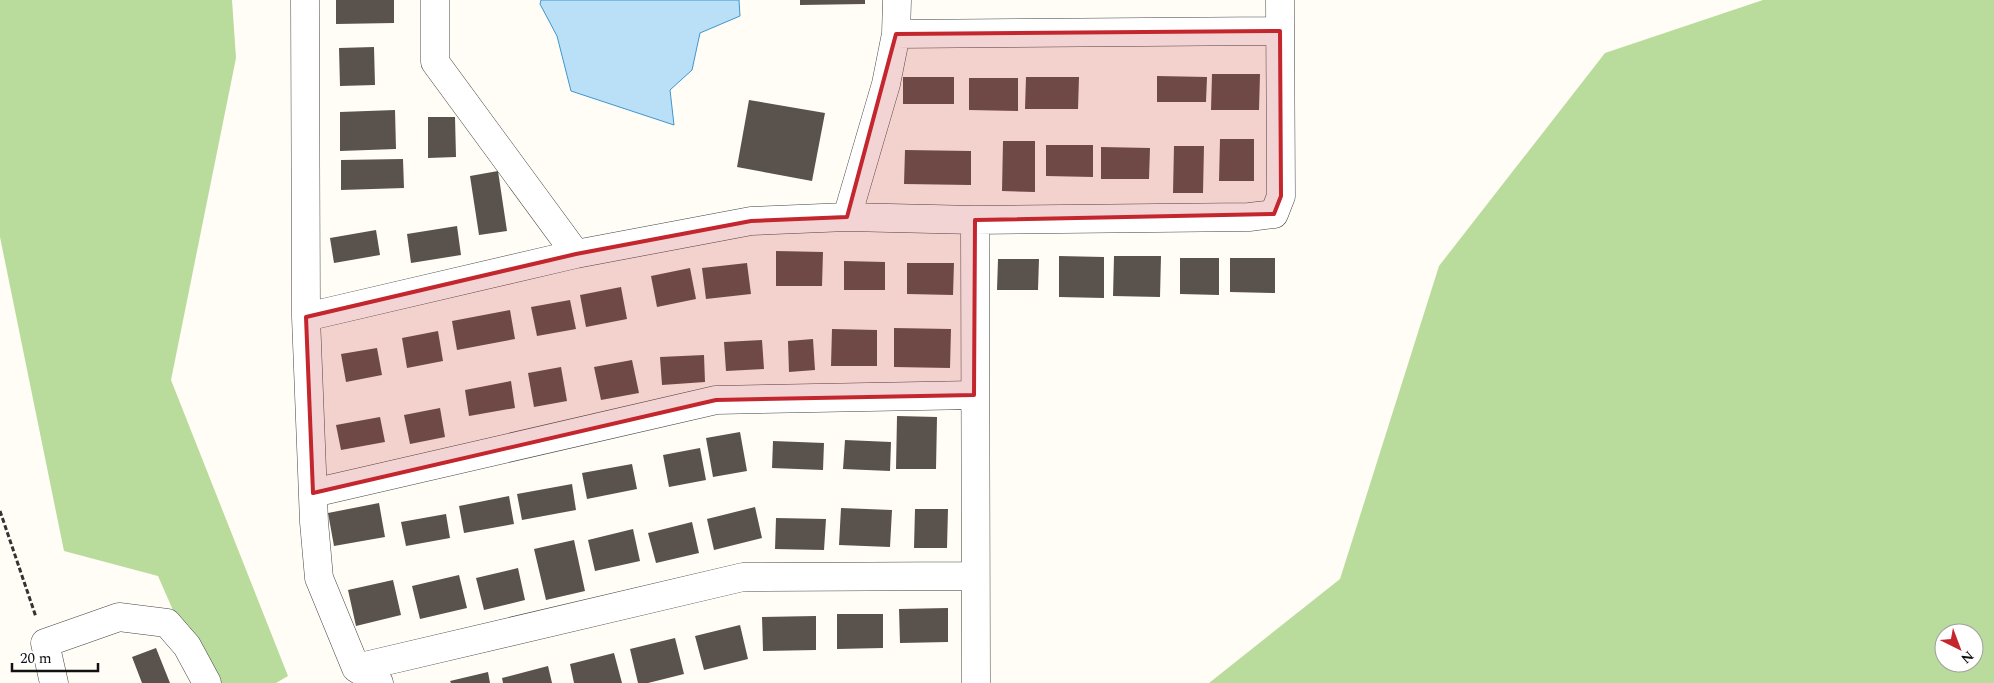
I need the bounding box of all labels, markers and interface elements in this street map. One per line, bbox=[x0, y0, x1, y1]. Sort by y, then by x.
north arrow bbox=[1934, 623, 1984, 673]
scale bar bbox=[12, 640, 99, 672]
text: N bbox=[1956, 646, 1979, 669]
text: 20 m bbox=[20, 647, 52, 670]

